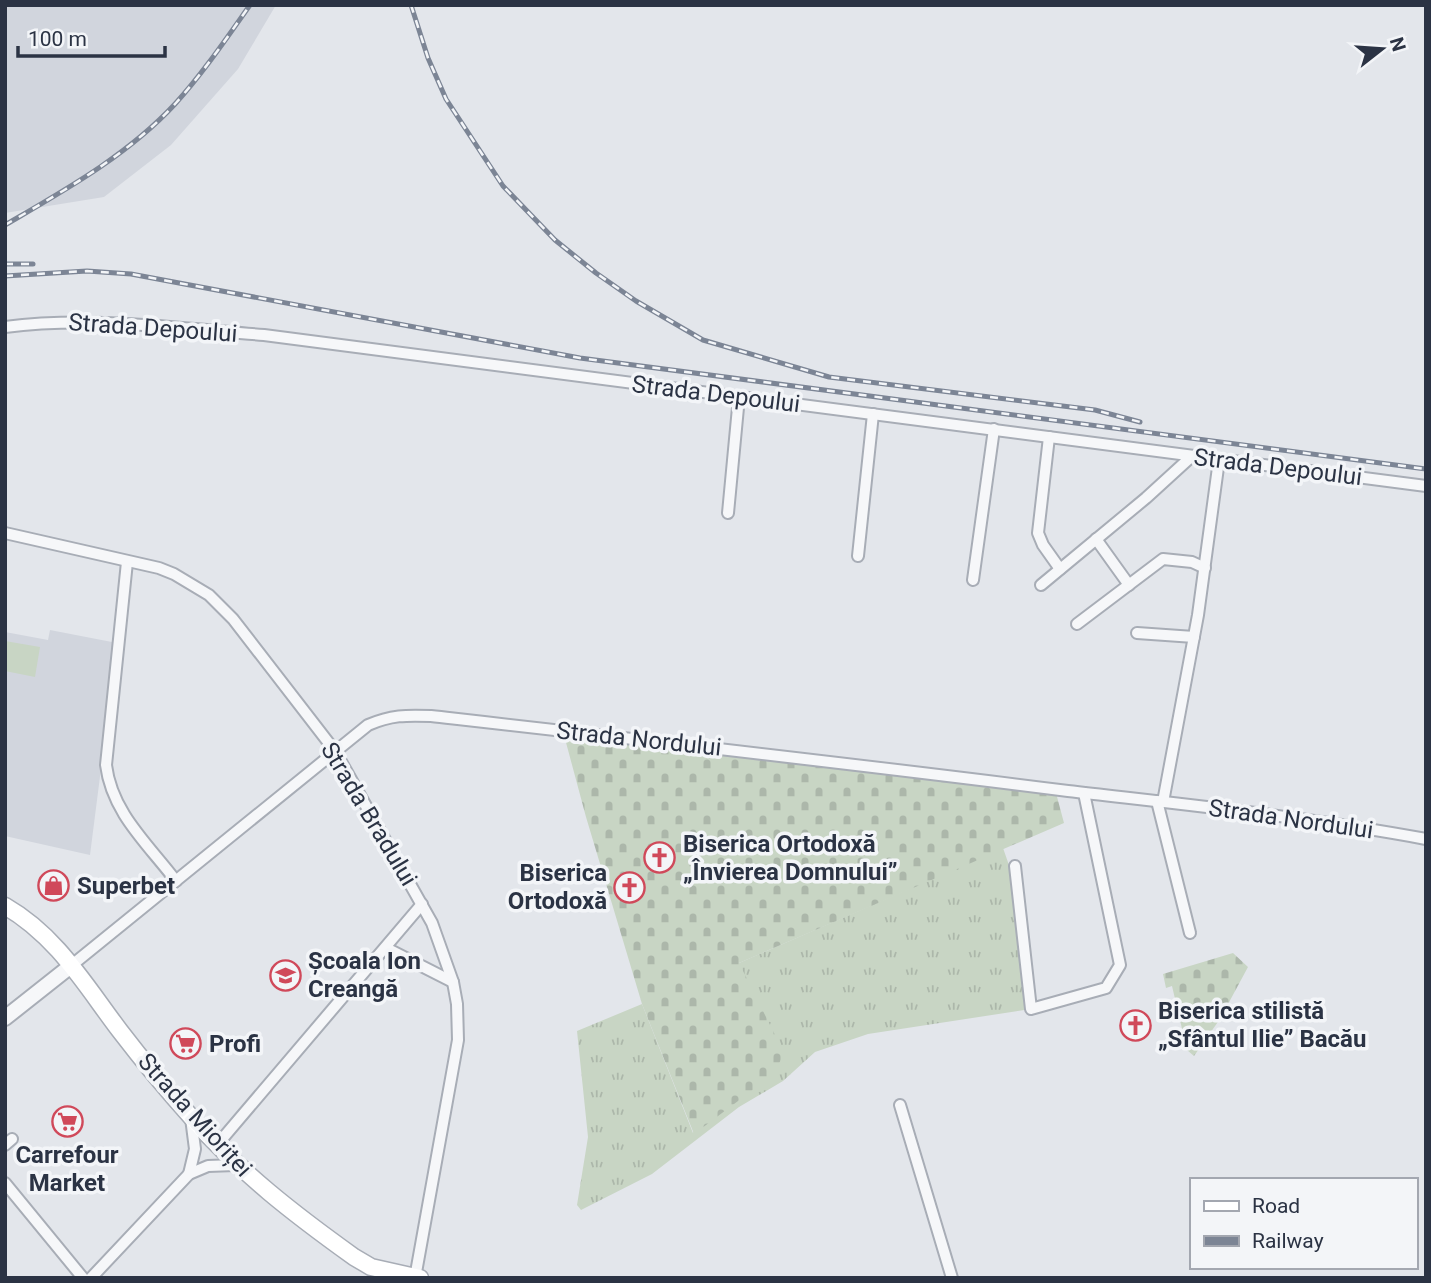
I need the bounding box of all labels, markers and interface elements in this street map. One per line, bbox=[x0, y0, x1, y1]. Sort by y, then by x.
scale bar bbox=[18, 14, 164, 58]
north arrow bbox=[1347, 14, 1417, 84]
text: 100 m bbox=[28, 27, 87, 51]
text: N bbox=[1385, 34, 1411, 54]
street label: Strada Depoului bbox=[68, 308, 238, 348]
street label: Strada Depoului bbox=[630, 370, 802, 418]
street label: Strada Depoului bbox=[1192, 443, 1364, 491]
street label: Strada Nordului bbox=[555, 716, 723, 762]
street label: Strada Bradului bbox=[315, 737, 423, 891]
street label: Strada Nordului bbox=[1207, 794, 1375, 844]
place label: Biserica Ortodoxă „Învierea Domnului” bbox=[683, 830, 898, 886]
church icon: Biserica Ortodoxă „Învierea Domnului” bbox=[643, 841, 677, 875]
place label: Biserica Ortodoxă bbox=[508, 859, 607, 915]
shop icon: Superbet bbox=[37, 869, 71, 903]
church icon: Biserica Ortodoxă bbox=[613, 870, 647, 904]
place label: Superbet bbox=[77, 872, 175, 900]
place label: Școala Ion Creangă bbox=[308, 947, 421, 1003]
school or university icon: Școala Ion Creangă bbox=[268, 958, 302, 992]
place label: Biserica stilistă „Sfântul Ilie” Bacău bbox=[1158, 997, 1366, 1053]
church icon: Biserica stilistă „Sfântul Ilie” Bacău bbox=[1118, 1008, 1152, 1042]
supermarket icon: Profi bbox=[169, 1027, 203, 1061]
place label: Profi bbox=[209, 1030, 261, 1058]
street label: Strada Mioriței bbox=[132, 1048, 258, 1182]
supermarket icon: Carrefour Market bbox=[50, 1104, 84, 1138]
place label: Carrefour Market bbox=[15, 1141, 119, 1197]
legend bbox=[1190, 1178, 1417, 1269]
text: Road bbox=[1252, 1194, 1300, 1218]
text: Railway bbox=[1252, 1229, 1324, 1253]

